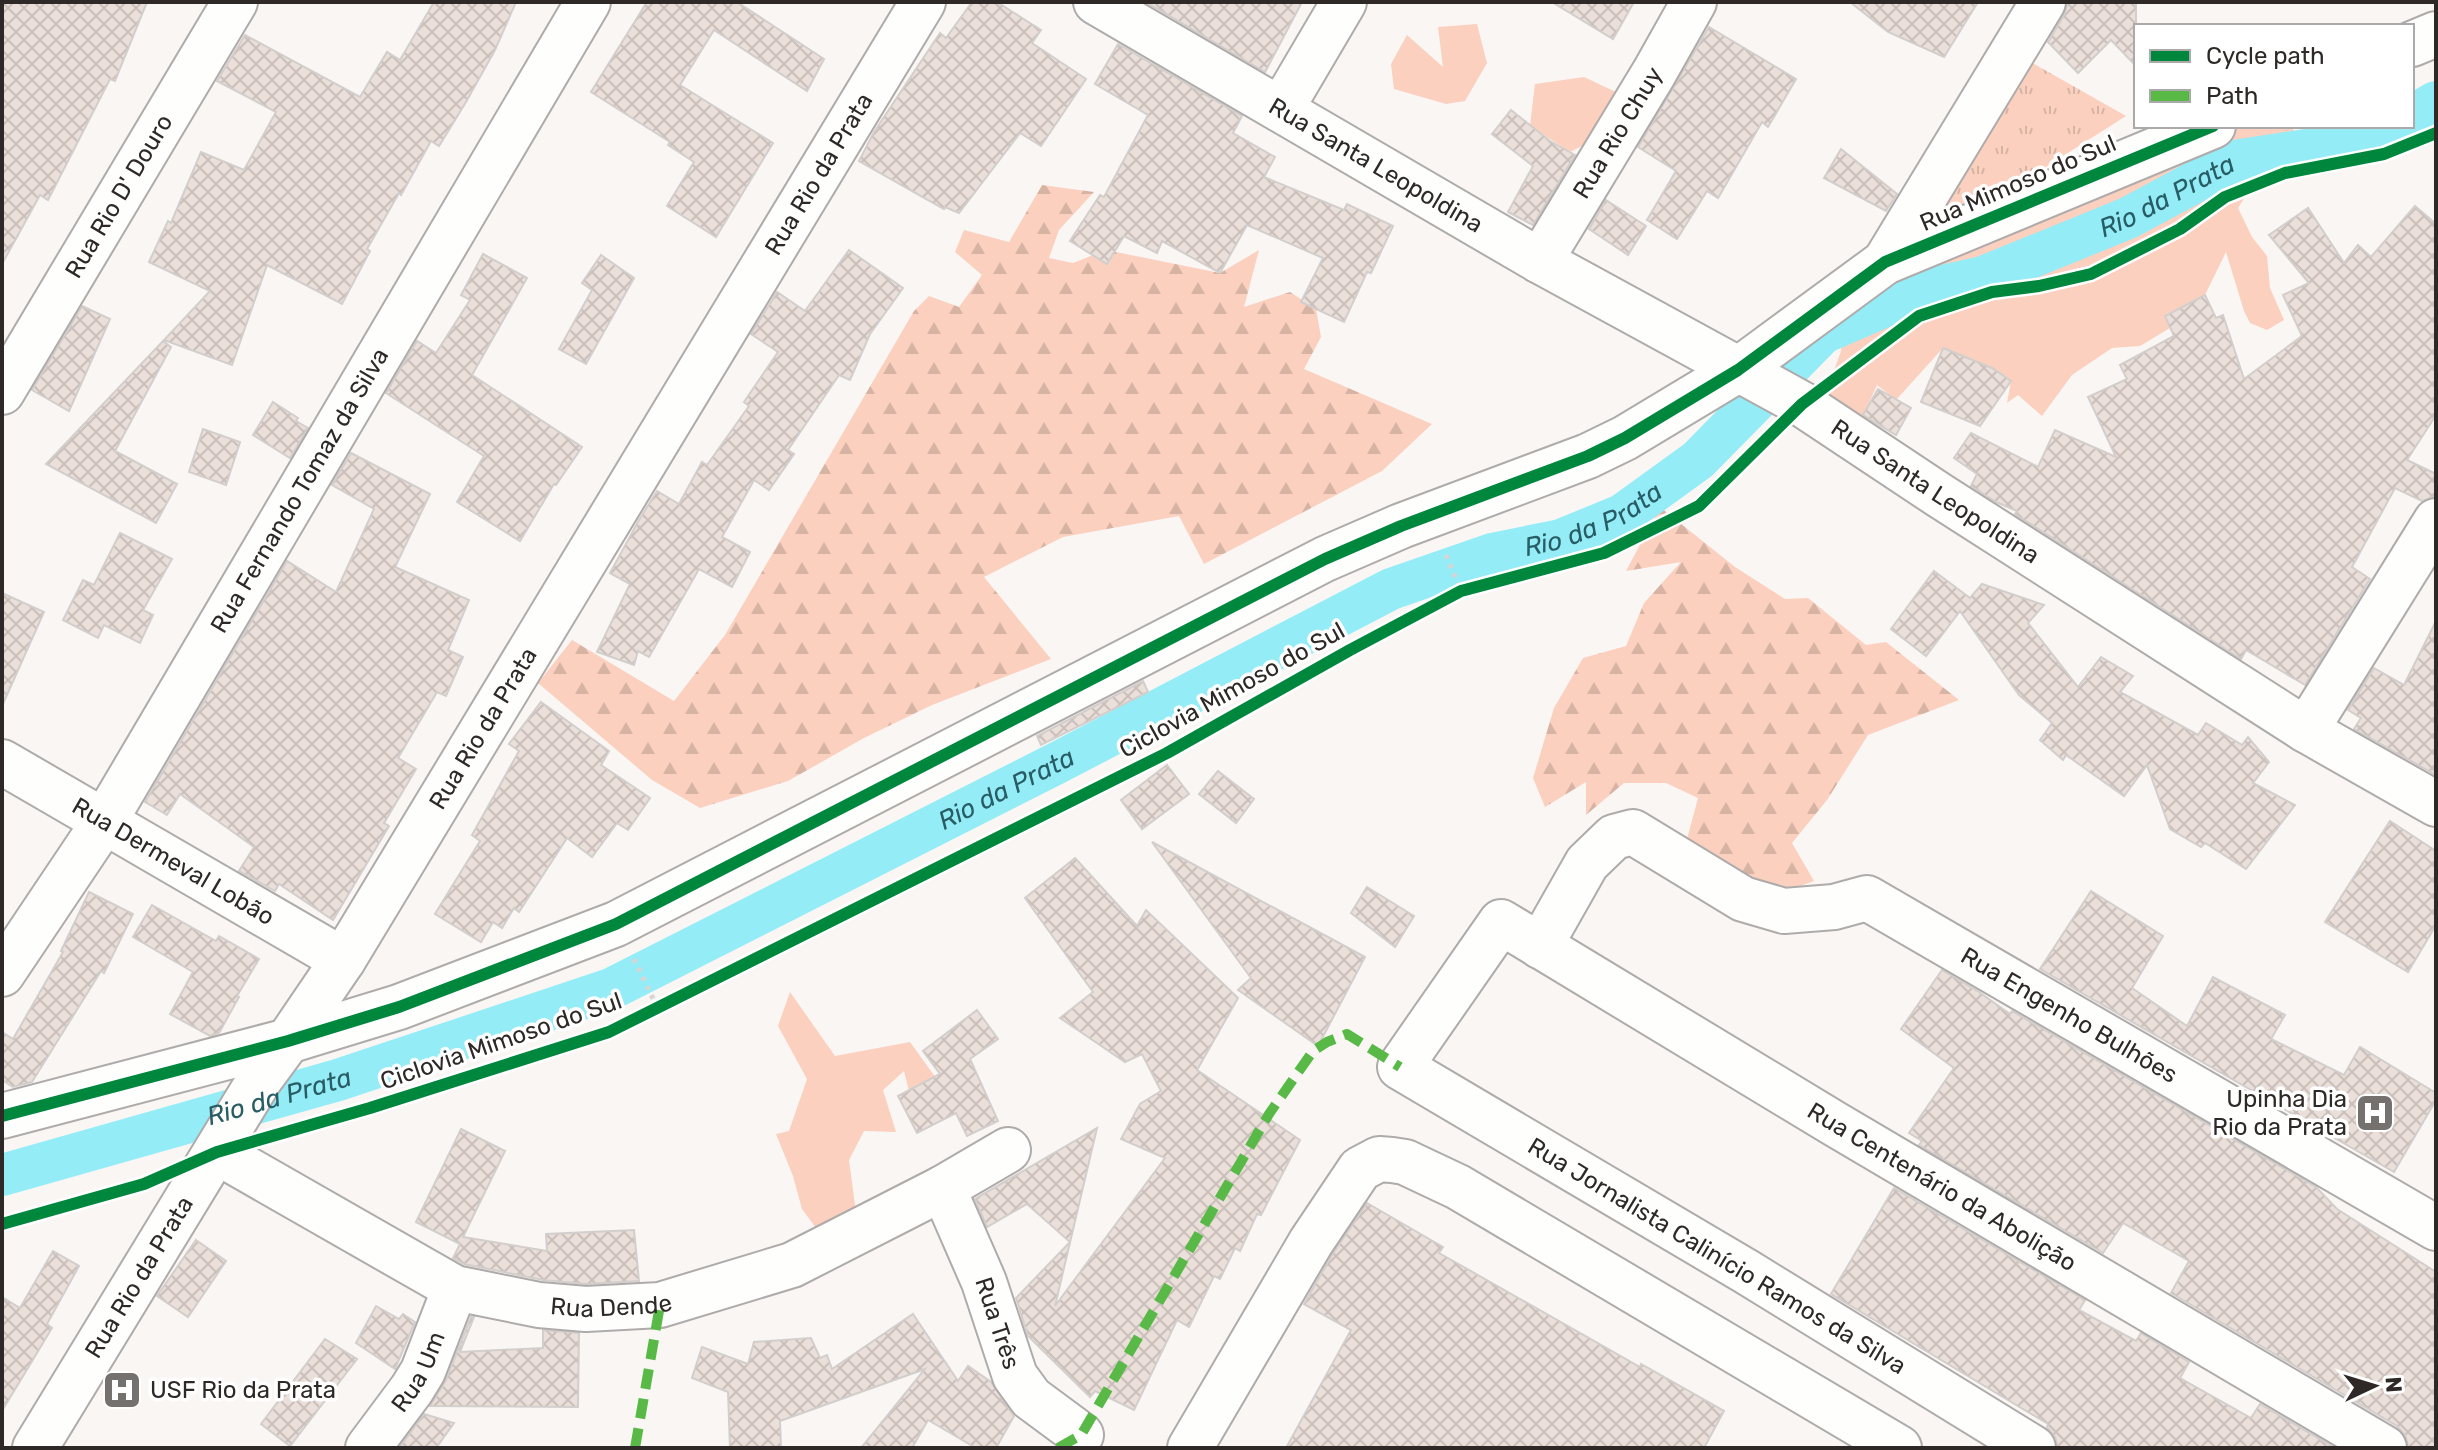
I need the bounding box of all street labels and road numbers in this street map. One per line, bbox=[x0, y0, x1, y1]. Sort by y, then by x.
street label: Rua Rio Chuy bbox=[1567, 62, 1668, 204]
street label: Rua Rio da Prata bbox=[759, 88, 878, 260]
street label: Rua Santa Leopoldina bbox=[1264, 92, 1488, 239]
street label: Rua Rio D' Douro bbox=[59, 109, 179, 283]
street label: Rua Mimoso do Sul bbox=[1916, 129, 2120, 237]
street label: Rua Fernando Tomaz da Silva bbox=[205, 343, 394, 638]
street label: Rua Santa Leopoldina bbox=[1826, 413, 2045, 570]
street label: Ciclovia Mimoso do Sul bbox=[1114, 616, 1350, 764]
street label: Rua Rio da Prata bbox=[424, 642, 543, 814]
street label: Rua Dermeval Lobão bbox=[67, 792, 279, 931]
street label: Rua Engenho Bulhões bbox=[1956, 942, 2182, 1089]
street label: Ciclovia Mimoso do Sul bbox=[377, 987, 625, 1095]
street label: Rua Centenário da Abolição bbox=[1802, 1097, 2081, 1277]
street label: Rua Jornalista Calinício Ramos da Silva bbox=[1523, 1132, 1911, 1380]
street label: Rua Rio da Prata bbox=[79, 1191, 199, 1363]
street label: Rua Três bbox=[969, 1274, 1026, 1373]
street label: Rua Dende bbox=[549, 1288, 675, 1323]
street label: Rua Um bbox=[386, 1328, 451, 1418]

